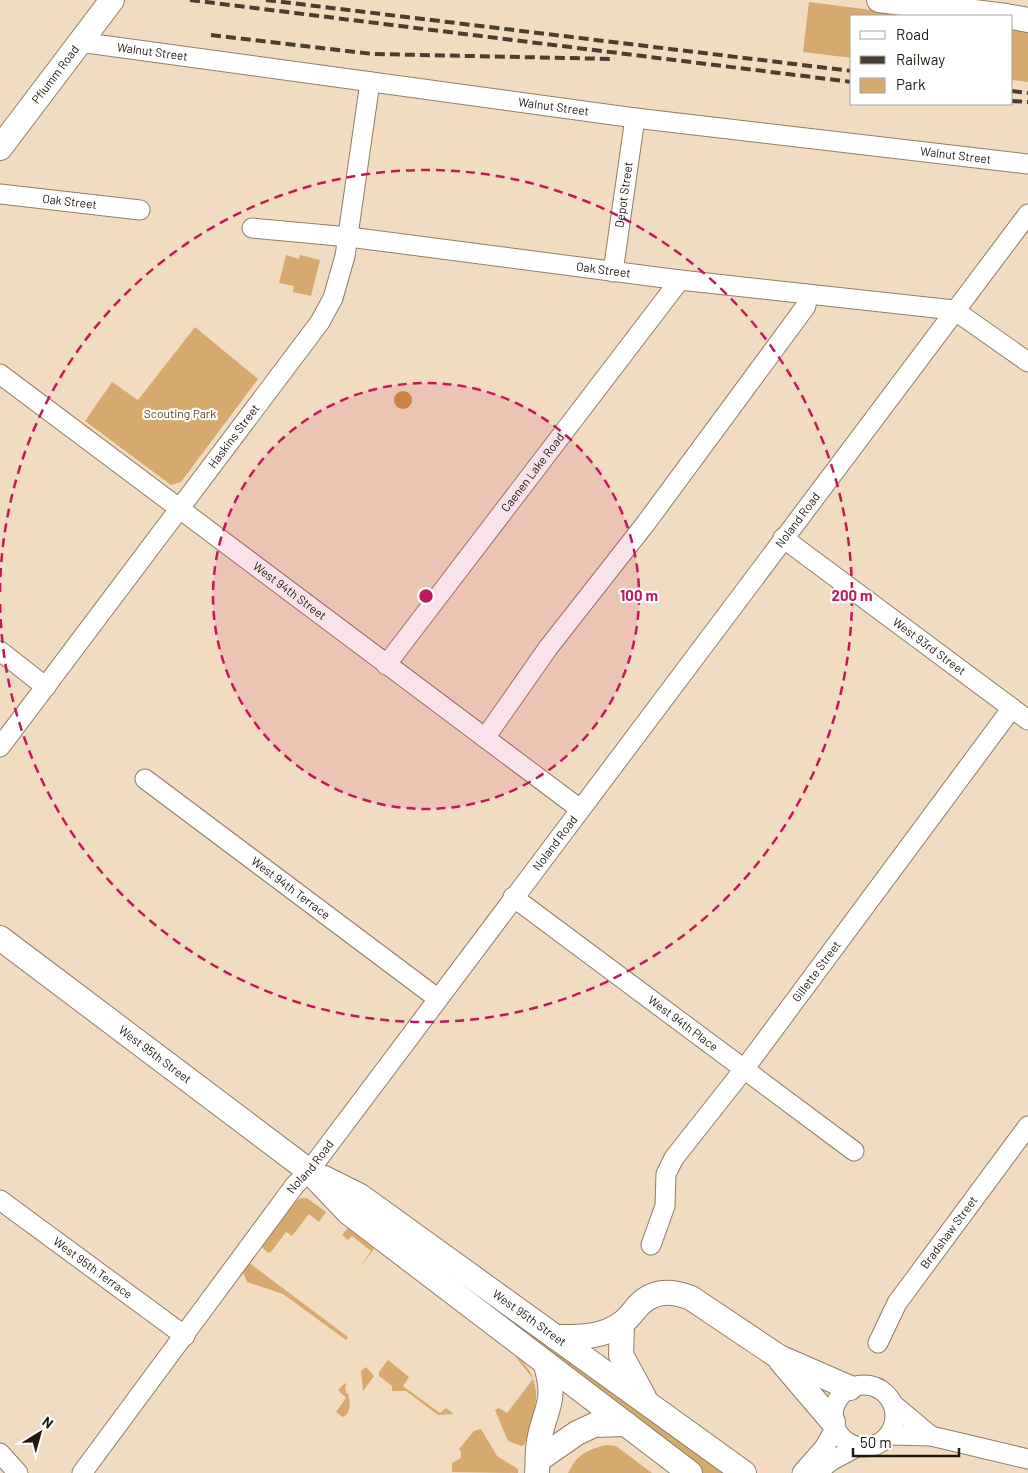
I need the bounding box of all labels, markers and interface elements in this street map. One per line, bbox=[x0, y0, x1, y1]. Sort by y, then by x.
legend bbox=[850, 15, 1013, 105]
text: Road bbox=[896, 25, 929, 43]
street label: Walnut Street bbox=[116, 39, 189, 63]
street label: Pflumm Road bbox=[28, 42, 81, 106]
text: Railway bbox=[896, 50, 945, 68]
text: Park bbox=[896, 75, 926, 93]
street label: Walnut Street bbox=[517, 94, 590, 118]
street label: Walnut Street bbox=[920, 143, 992, 166]
street label: Depot Street bbox=[611, 161, 635, 229]
street label: Oak Street bbox=[42, 191, 98, 211]
street label: Oak Street bbox=[576, 259, 632, 280]
street label: Haskins Street bbox=[205, 401, 262, 470]
park label: Scouting Park bbox=[144, 406, 216, 420]
street label: Caenen Lake Road bbox=[498, 430, 567, 514]
street label: Noland Road bbox=[772, 489, 822, 550]
street label: West 94th Street bbox=[251, 558, 329, 622]
text: 100 m bbox=[620, 586, 658, 604]
text: 200 m bbox=[831, 586, 873, 604]
centre of rings bbox=[417, 587, 435, 605]
street label: West 93rd Street bbox=[890, 614, 969, 677]
street label: Noland Road bbox=[529, 812, 580, 873]
street label: West 94th Terrace bbox=[249, 853, 333, 921]
street label: Gillette Street bbox=[788, 938, 843, 1004]
street label: West 94th Place bbox=[646, 992, 721, 1053]
street label: West 95th Street bbox=[116, 1022, 195, 1086]
street label: Noland Road bbox=[283, 1137, 336, 1196]
street label: Bradshaw Street bbox=[917, 1193, 980, 1271]
street label: West 95th Terrace bbox=[51, 1234, 135, 1301]
street label: West 95th Street bbox=[490, 1286, 569, 1349]
north arrow bbox=[15, 1408, 65, 1458]
text: N bbox=[39, 1413, 57, 1432]
scale bar bbox=[853, 1426, 959, 1458]
text: 50 m bbox=[860, 1433, 892, 1451]

